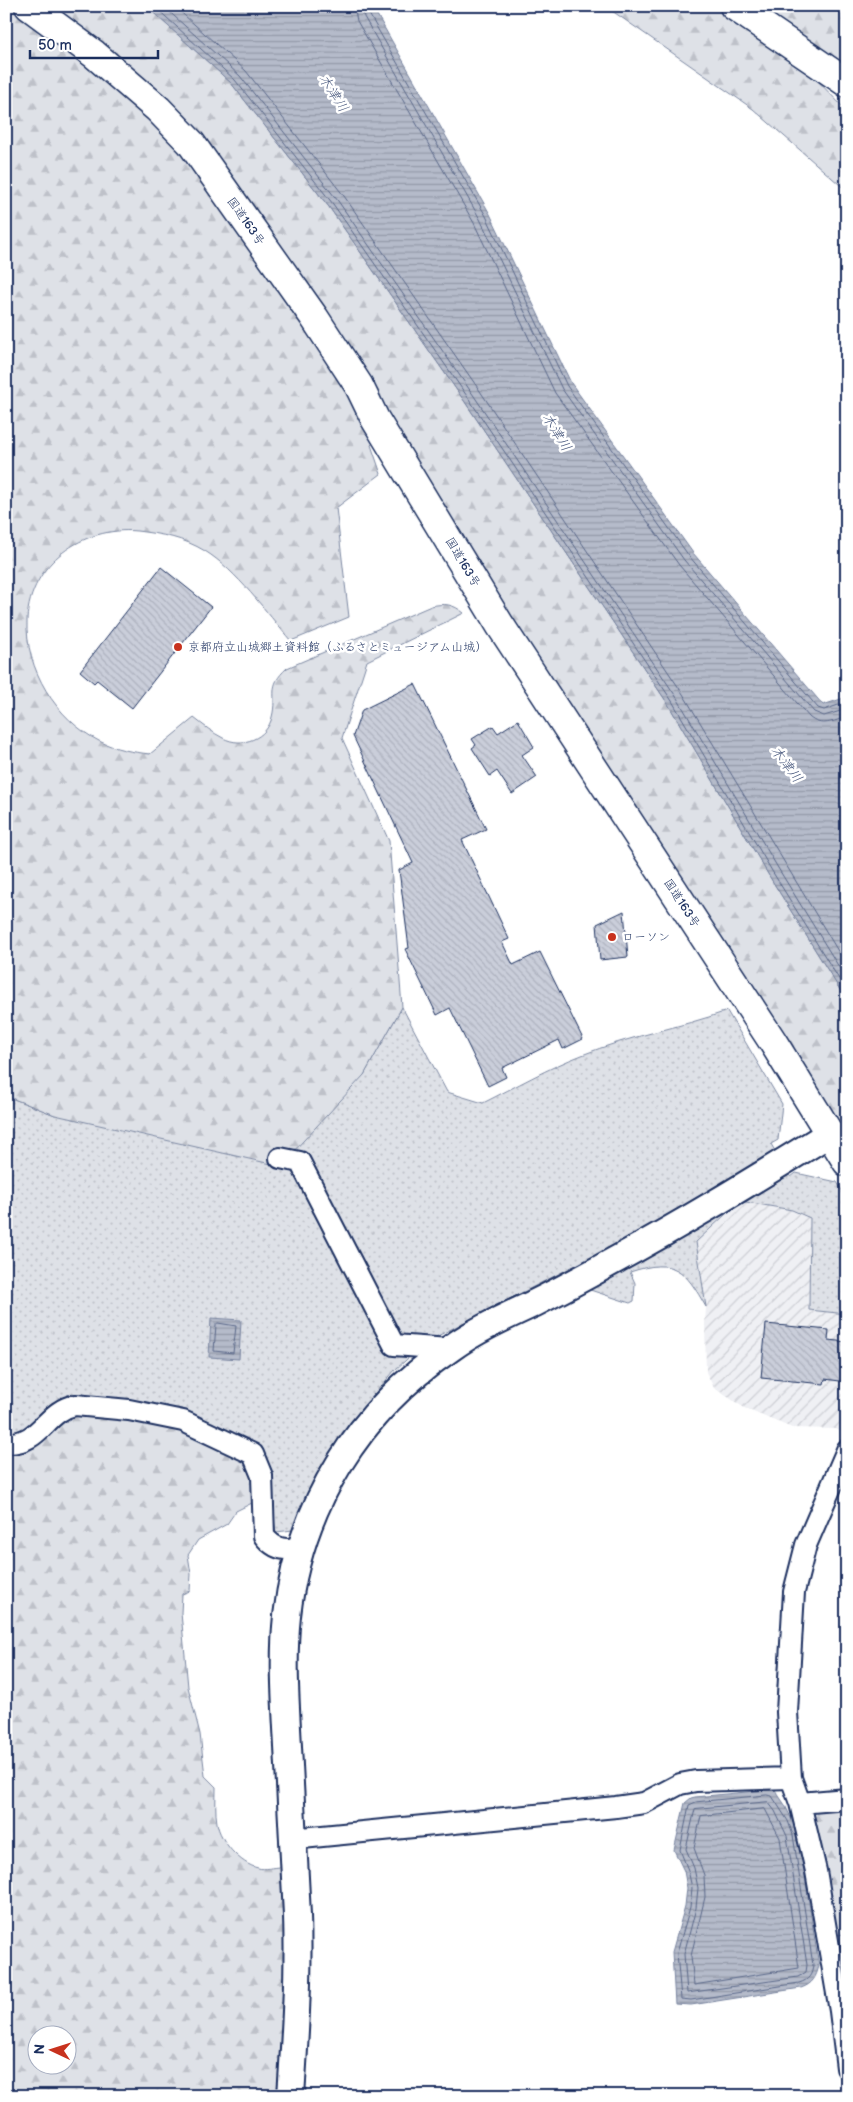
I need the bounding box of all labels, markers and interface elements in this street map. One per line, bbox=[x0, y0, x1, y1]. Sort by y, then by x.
scale bar bbox=[30, 28, 158, 60]
text: 50 m bbox=[38, 36, 72, 55]
water label: 木津川 bbox=[315, 71, 352, 116]
street label: 国道163号 bbox=[224, 194, 268, 248]
water label: 木津川 bbox=[538, 410, 575, 455]
street label: 国道163号 bbox=[442, 535, 483, 590]
place label: 京都府立山城郷土資料館（ふるさとミュージアム山城） bbox=[188, 640, 487, 655]
marker: 京都府立山城郷土資料館（ふるさとミュージアム山城） bbox=[172, 641, 184, 653]
water label: 木津川 bbox=[767, 742, 806, 786]
street label: 国道163号 bbox=[660, 876, 703, 931]
place label: ローソン bbox=[622, 930, 670, 945]
marker: ローソン bbox=[606, 931, 618, 943]
north arrow bbox=[28, 2024, 78, 2074]
text: N bbox=[31, 2043, 48, 2055]

